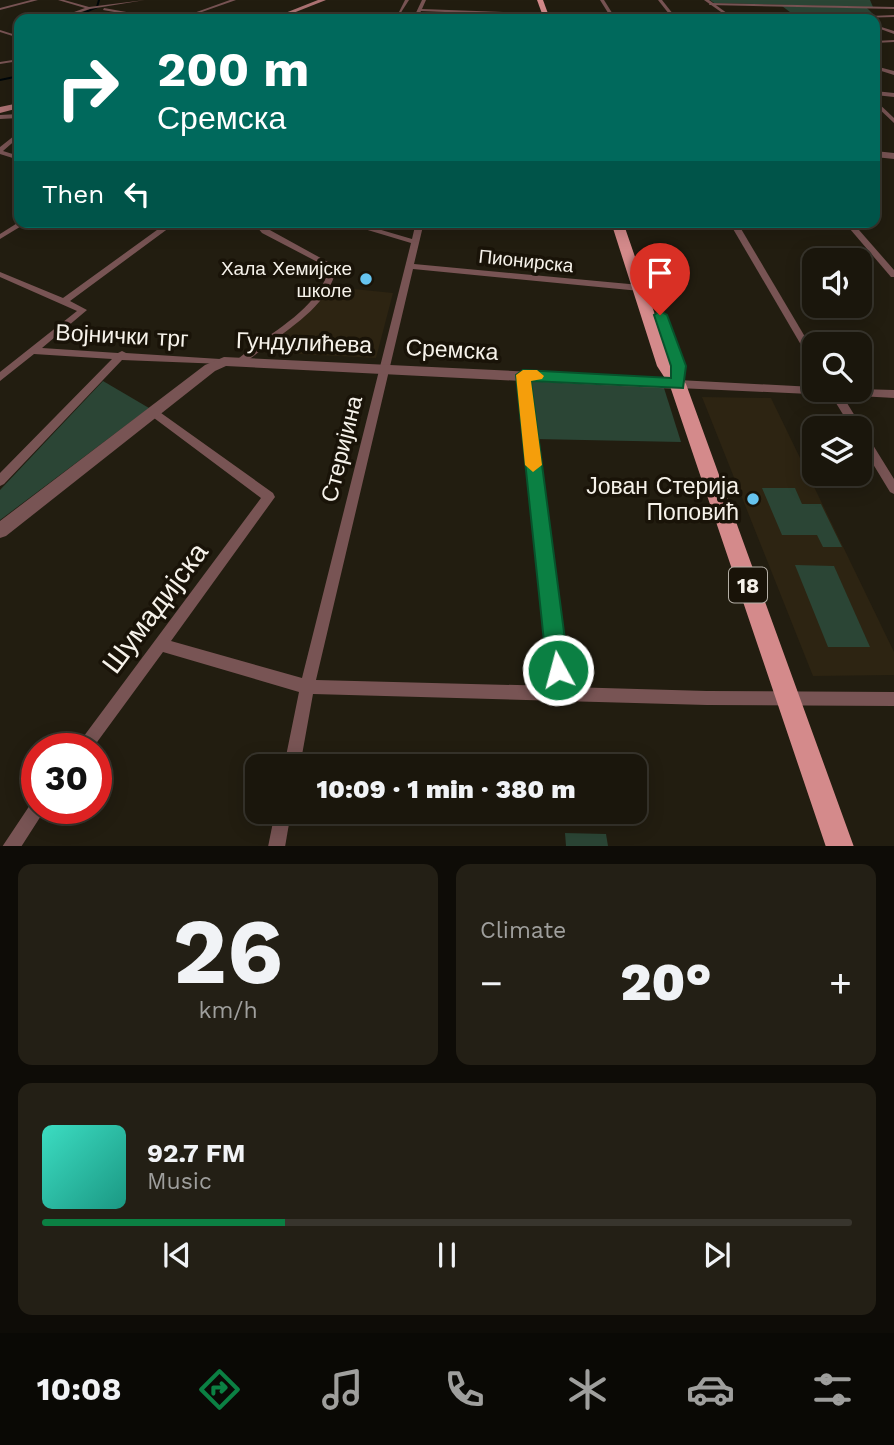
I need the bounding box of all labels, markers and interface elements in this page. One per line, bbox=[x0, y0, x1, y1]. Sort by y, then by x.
text: 200 m bbox=[157, 40, 309, 98]
icon: right bbox=[42, 42, 133, 133]
text: Сремска bbox=[157, 99, 286, 137]
icon: left bbox=[118, 175, 156, 213]
text: Then bbox=[42, 179, 104, 209]
pin bbox=[630, 243, 690, 315]
street label: Пионирска bbox=[477, 245, 575, 277]
map controls bbox=[802, 248, 872, 486]
button: sound bbox=[802, 248, 872, 318]
icon: arrive bbox=[641, 254, 679, 292]
place label: Хала Хемијске школе bbox=[221, 257, 352, 302]
marker: Хала Хемијске школе bbox=[358, 271, 374, 287]
street label: Војнички трг bbox=[55, 319, 189, 353]
street label: Гундулићева bbox=[236, 327, 373, 359]
button: search bbox=[802, 332, 872, 402]
street label: Сремска bbox=[405, 334, 499, 366]
street label: Стеријина bbox=[316, 393, 368, 505]
button: layers bbox=[802, 416, 872, 486]
place label: Јован Стерија Поповић bbox=[586, 473, 739, 526]
marker: Јован Стерија Поповић bbox=[745, 491, 761, 507]
street label: Шумадијска bbox=[95, 536, 215, 680]
road number: 18 bbox=[729, 568, 767, 602]
position arrow bbox=[521, 633, 595, 707]
speed limit sign: 30 bbox=[21, 733, 112, 824]
text: 10:09 · 1 min · 380 m bbox=[316, 774, 576, 804]
text: 26 bbox=[173, 898, 283, 1005]
text: Climate bbox=[480, 917, 566, 944]
text: 20° bbox=[620, 952, 712, 1013]
text: − bbox=[480, 961, 503, 1005]
text: + bbox=[829, 961, 852, 1005]
text: km/h bbox=[198, 997, 258, 1024]
text: 92.7 FM bbox=[147, 1138, 245, 1168]
text: Music bbox=[147, 1168, 212, 1195]
icon: previous bbox=[158, 1236, 196, 1274]
icon: pause bbox=[428, 1236, 466, 1274]
icon: next bbox=[698, 1236, 736, 1274]
icon: directions bbox=[195, 1365, 244, 1414]
icon: music bbox=[318, 1365, 367, 1414]
icon: phone bbox=[440, 1365, 489, 1414]
icon: climate bbox=[563, 1365, 612, 1414]
icon: car bbox=[686, 1365, 735, 1414]
icon: filters bbox=[808, 1365, 857, 1414]
text: 10:08 bbox=[37, 1370, 122, 1408]

